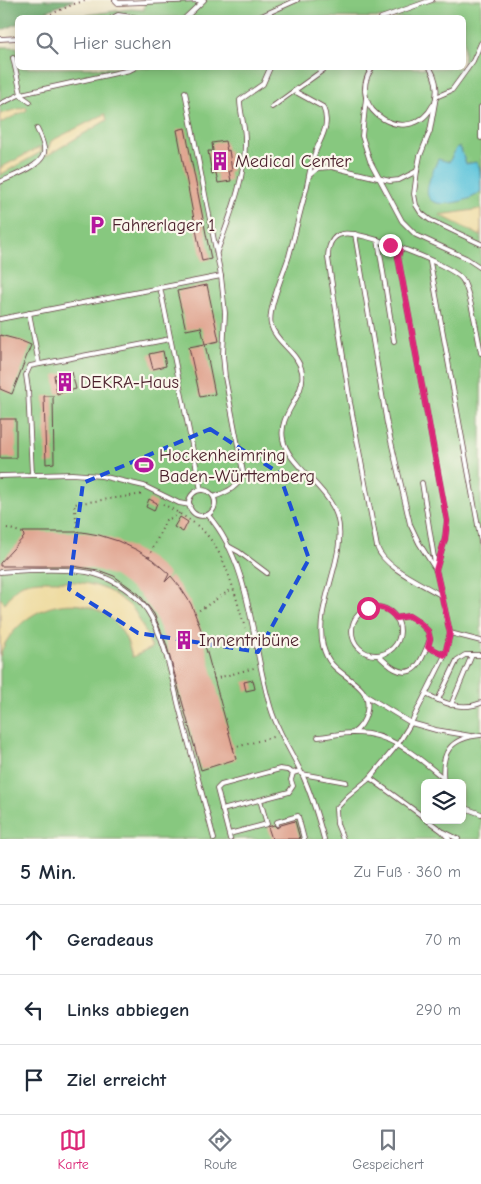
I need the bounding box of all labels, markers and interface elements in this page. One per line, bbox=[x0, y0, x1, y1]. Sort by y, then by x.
search box bbox=[15, 15, 466, 70]
icon: search bbox=[33, 29, 61, 57]
text: Hier suchen bbox=[73, 32, 171, 54]
building icon: Medical Center bbox=[209, 150, 231, 172]
place label: Medical Center bbox=[235, 151, 352, 172]
parking icon: Fahrerlager 1 bbox=[86, 214, 108, 236]
place label: Fahrerlager 1 bbox=[112, 215, 215, 236]
route end bbox=[379, 234, 402, 257]
building icon: DEKRA-Haus bbox=[54, 371, 76, 393]
place label: DEKRA-Haus bbox=[80, 372, 179, 393]
place label: Hockenheimring Baden-Württemberg bbox=[159, 445, 315, 487]
sports icon: Hockenheimring Baden-Württemberg bbox=[133, 454, 155, 476]
route start bbox=[357, 597, 380, 620]
building icon: Innentribüne bbox=[173, 629, 195, 651]
place label: Innentribüne bbox=[199, 630, 299, 651]
map controls bbox=[421, 779, 466, 824]
button: layers bbox=[421, 779, 466, 824]
text: 5 Min. bbox=[20, 860, 76, 884]
text: Zu Fuß · 360 m bbox=[354, 863, 461, 881]
icon: ahead bbox=[20, 926, 48, 954]
text: Geradeaus bbox=[67, 929, 153, 951]
text: 70 m bbox=[425, 931, 461, 949]
icon: left bbox=[20, 996, 48, 1024]
text: Links abbiegen bbox=[67, 999, 189, 1021]
text: 290 m bbox=[416, 1001, 461, 1019]
icon: arrive bbox=[20, 1066, 48, 1094]
text: Ziel erreicht bbox=[67, 1069, 166, 1091]
tab: Karte bbox=[58, 1126, 89, 1173]
tab: Route bbox=[204, 1126, 237, 1173]
tab: Gespeichert bbox=[352, 1126, 423, 1173]

